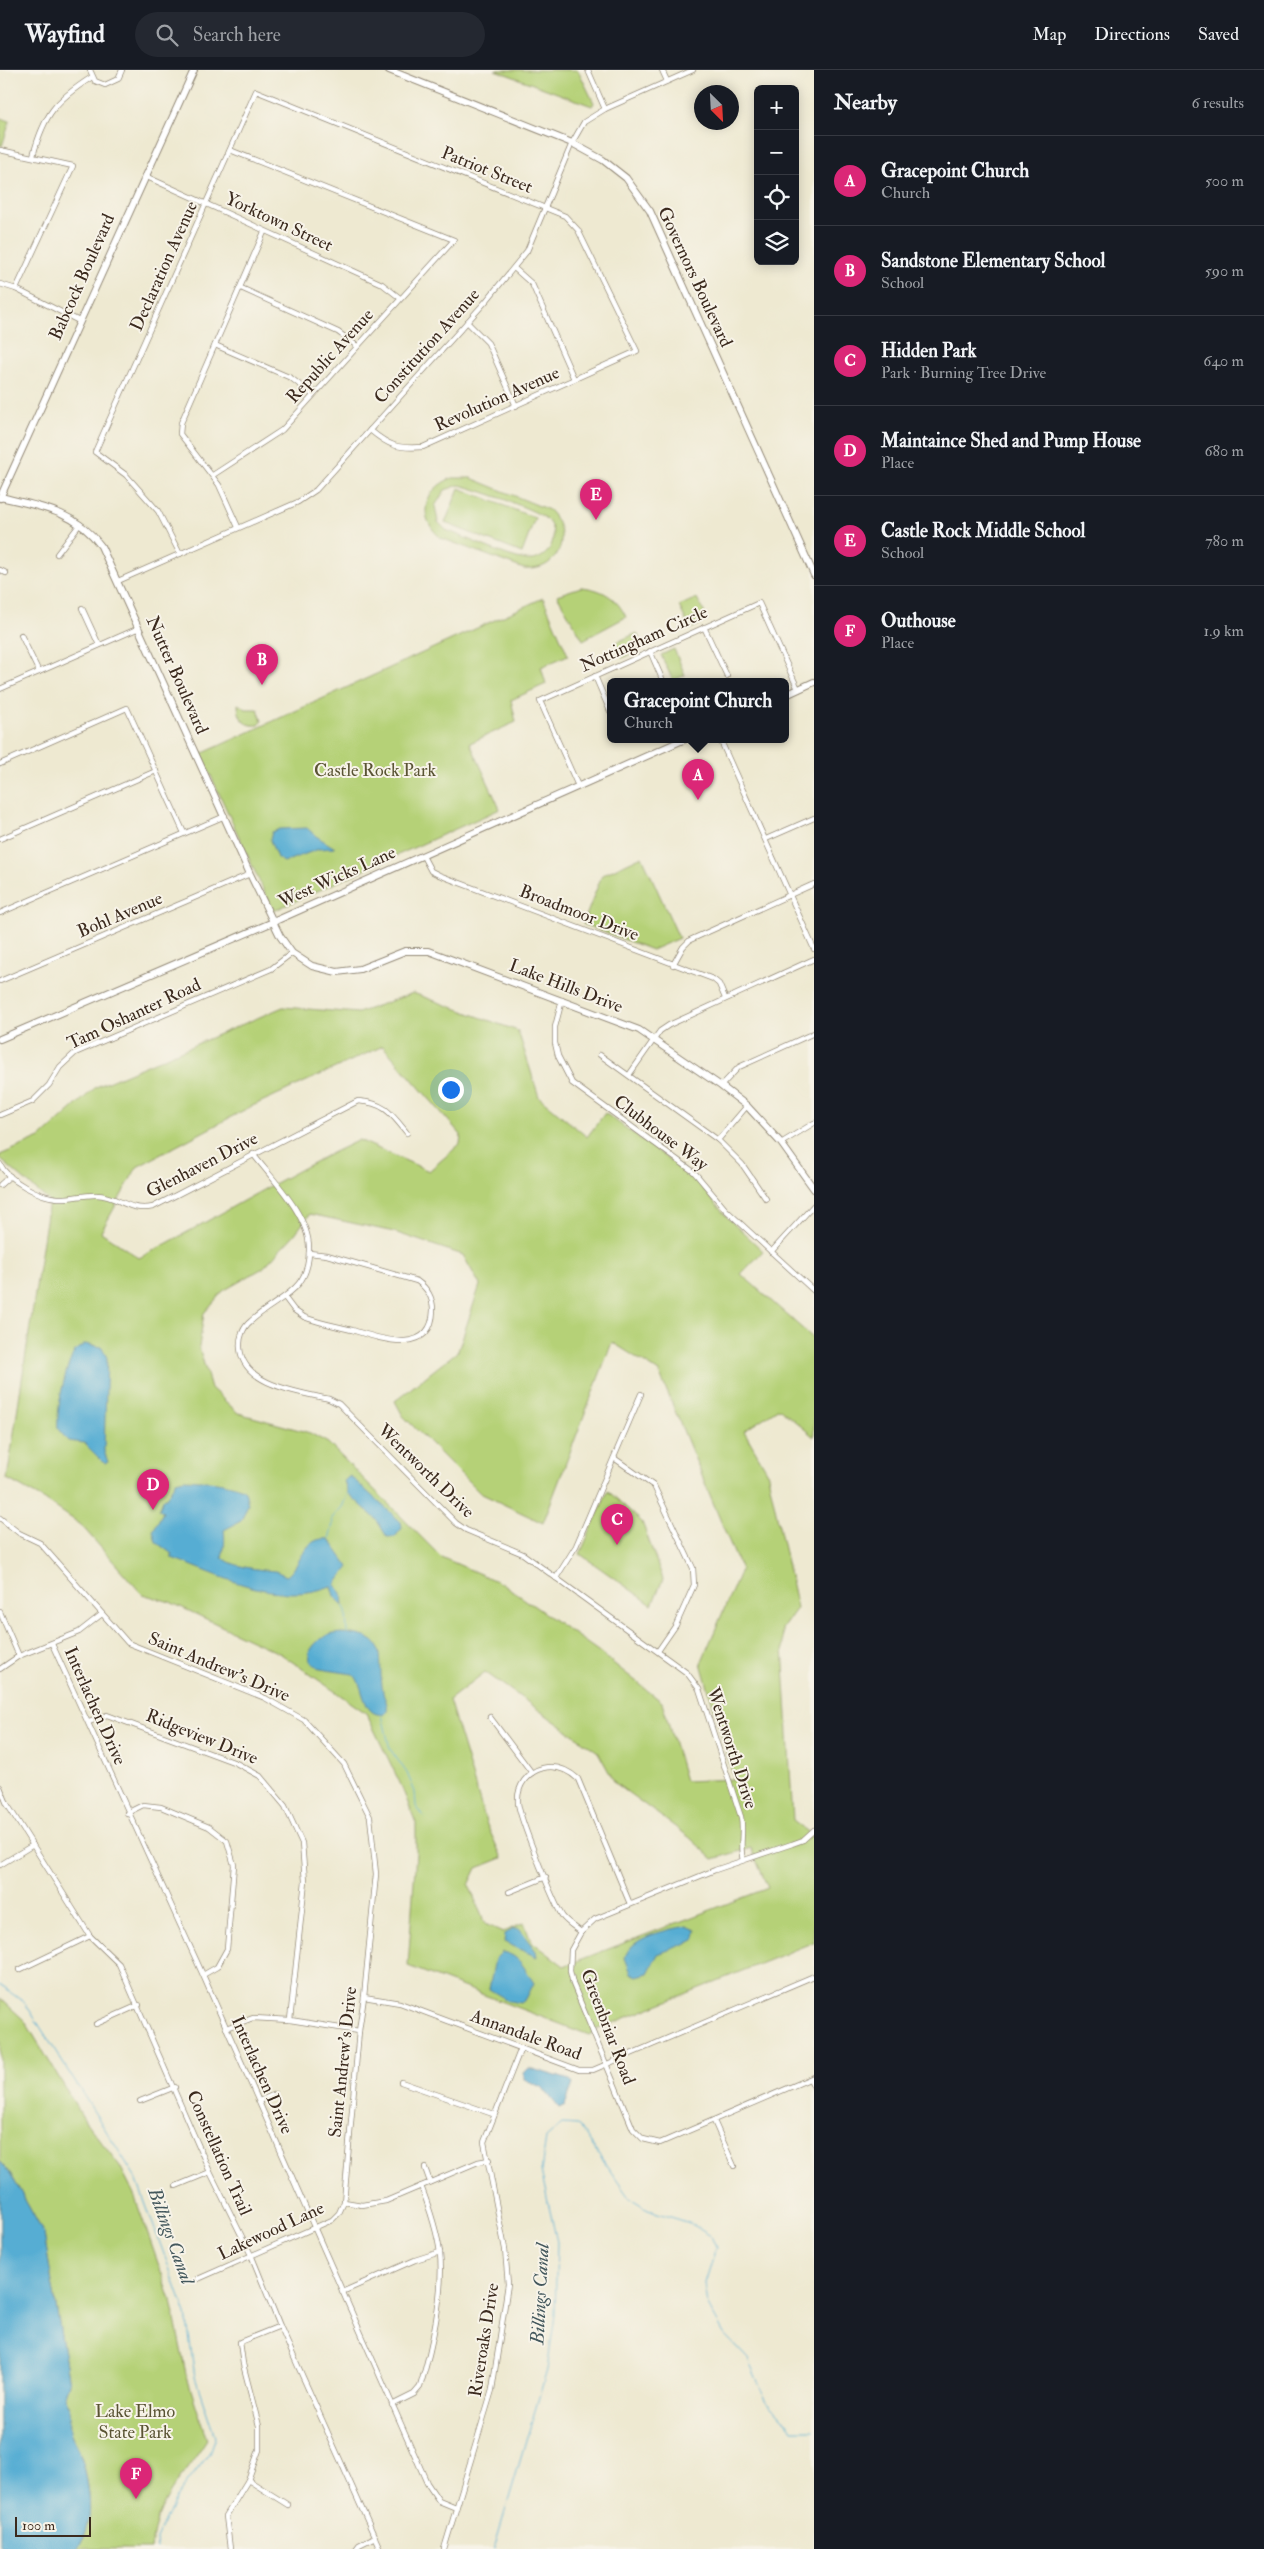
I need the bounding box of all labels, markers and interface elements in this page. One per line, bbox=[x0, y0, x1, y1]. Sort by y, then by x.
search box bbox=[135, 12, 485, 57]
text: Wayfind bbox=[25, 19, 105, 50]
icon: search bbox=[153, 21, 181, 49]
text: Search here bbox=[193, 23, 281, 47]
text: Map bbox=[1033, 23, 1066, 46]
text: Directions bbox=[1094, 23, 1170, 46]
text: Saved bbox=[1198, 23, 1239, 46]
north arrow bbox=[694, 85, 739, 130]
map controls bbox=[754, 85, 799, 265]
button: + bbox=[754, 85, 799, 130]
text: Nearby bbox=[834, 89, 897, 116]
text: 6 results bbox=[1192, 93, 1244, 113]
button: − bbox=[754, 130, 799, 175]
street label: Patriot Street bbox=[438, 141, 536, 199]
text: Gracepoint Church bbox=[881, 159, 1029, 183]
text: A bbox=[845, 171, 855, 191]
text: 500 m bbox=[1205, 171, 1244, 191]
button: locate bbox=[754, 175, 799, 220]
text: Church bbox=[881, 183, 930, 203]
street label: Yorktown Street bbox=[221, 187, 337, 257]
street label: Declaration Avenue bbox=[125, 197, 203, 335]
street label: Governors Boulevard bbox=[652, 203, 738, 351]
street label: Babcock Boulevard bbox=[44, 210, 120, 344]
button: layers bbox=[754, 220, 799, 265]
text: Sandstone Elementary School bbox=[881, 249, 1105, 273]
text: B bbox=[845, 261, 855, 281]
text: 590 m bbox=[1205, 261, 1244, 281]
text: School bbox=[881, 273, 924, 293]
street label: Constitution Avenue bbox=[369, 283, 485, 408]
street label: Republic Avenue bbox=[281, 303, 379, 408]
text: Hidden Park bbox=[881, 339, 977, 363]
text: C bbox=[844, 351, 856, 371]
text: 640 m bbox=[1203, 351, 1244, 371]
street label: Revolution Avenue bbox=[431, 361, 564, 437]
text: Park · Burning Tree Drive bbox=[881, 363, 1046, 383]
text: Maintaince Shed and Pump House bbox=[881, 429, 1141, 453]
text: D bbox=[843, 441, 857, 461]
text: 680 m bbox=[1204, 441, 1244, 461]
text: Place bbox=[881, 453, 914, 473]
pin: E bbox=[580, 479, 612, 520]
text: Castle Rock Middle School bbox=[881, 519, 1085, 543]
text: E bbox=[844, 531, 856, 551]
text: 780 m bbox=[1205, 531, 1244, 551]
text: School bbox=[881, 543, 924, 563]
street label: Nottingham Circle bbox=[577, 600, 712, 677]
text: Outhouse bbox=[881, 609, 956, 633]
street label: Nutter Boulevard bbox=[141, 612, 213, 738]
text: F bbox=[845, 621, 855, 641]
text: 1.9 km bbox=[1204, 621, 1244, 641]
text: Place bbox=[881, 633, 914, 653]
pin: B bbox=[246, 644, 278, 685]
popup bbox=[607, 678, 789, 743]
text: Gracepoint Church bbox=[624, 689, 772, 713]
text: Church bbox=[624, 713, 673, 733]
park label: Castle Rock Park bbox=[314, 759, 436, 782]
pin: A bbox=[682, 759, 714, 800]
street label: West Wicks Lane bbox=[274, 841, 400, 914]
street label: Broadmoor Drive bbox=[516, 880, 642, 947]
street label: Bohl Avenue bbox=[74, 887, 167, 943]
street label: Lake Hills Drive bbox=[506, 954, 627, 1018]
street label: Tam Oshanter Road bbox=[64, 973, 205, 1055]
your location bbox=[438, 1077, 464, 1103]
street label: Clubhouse Way bbox=[609, 1090, 714, 1177]
street label: Glenhaven Drive bbox=[142, 1127, 262, 1203]
street label: Wentworth Drive bbox=[372, 1418, 480, 1523]
pin: D bbox=[137, 1469, 169, 1510]
pin: C bbox=[601, 1504, 633, 1545]
street label: Saint Andrew's Drive bbox=[145, 1627, 294, 1707]
street label: Interlachen Drive bbox=[59, 1643, 132, 1769]
street label: Wentworth Drive bbox=[701, 1684, 763, 1812]
street label: Ridgeview Drive bbox=[143, 1704, 262, 1770]
street label: Greenbriar Road bbox=[575, 1966, 641, 2088]
street label: Saint Andrew's Drive bbox=[324, 1985, 362, 2139]
street label: Annandale Road bbox=[466, 2004, 585, 2066]
street label: Interlachen Drive bbox=[226, 2012, 299, 2138]
street label: Constellation Trail bbox=[181, 2087, 257, 2219]
water label: Billings Canal bbox=[142, 2183, 200, 2289]
street label: Lakewood Lane bbox=[214, 2196, 328, 2266]
water label: Billings Canal bbox=[525, 2241, 555, 2346]
street label: Riveroaks Drive bbox=[464, 2281, 504, 2399]
park label: Lake Elmo State Park bbox=[95, 2400, 175, 2444]
pin: F bbox=[120, 2458, 152, 2499]
scale bar bbox=[15, 2514, 91, 2537]
text: 100 m bbox=[22, 2517, 55, 2534]

